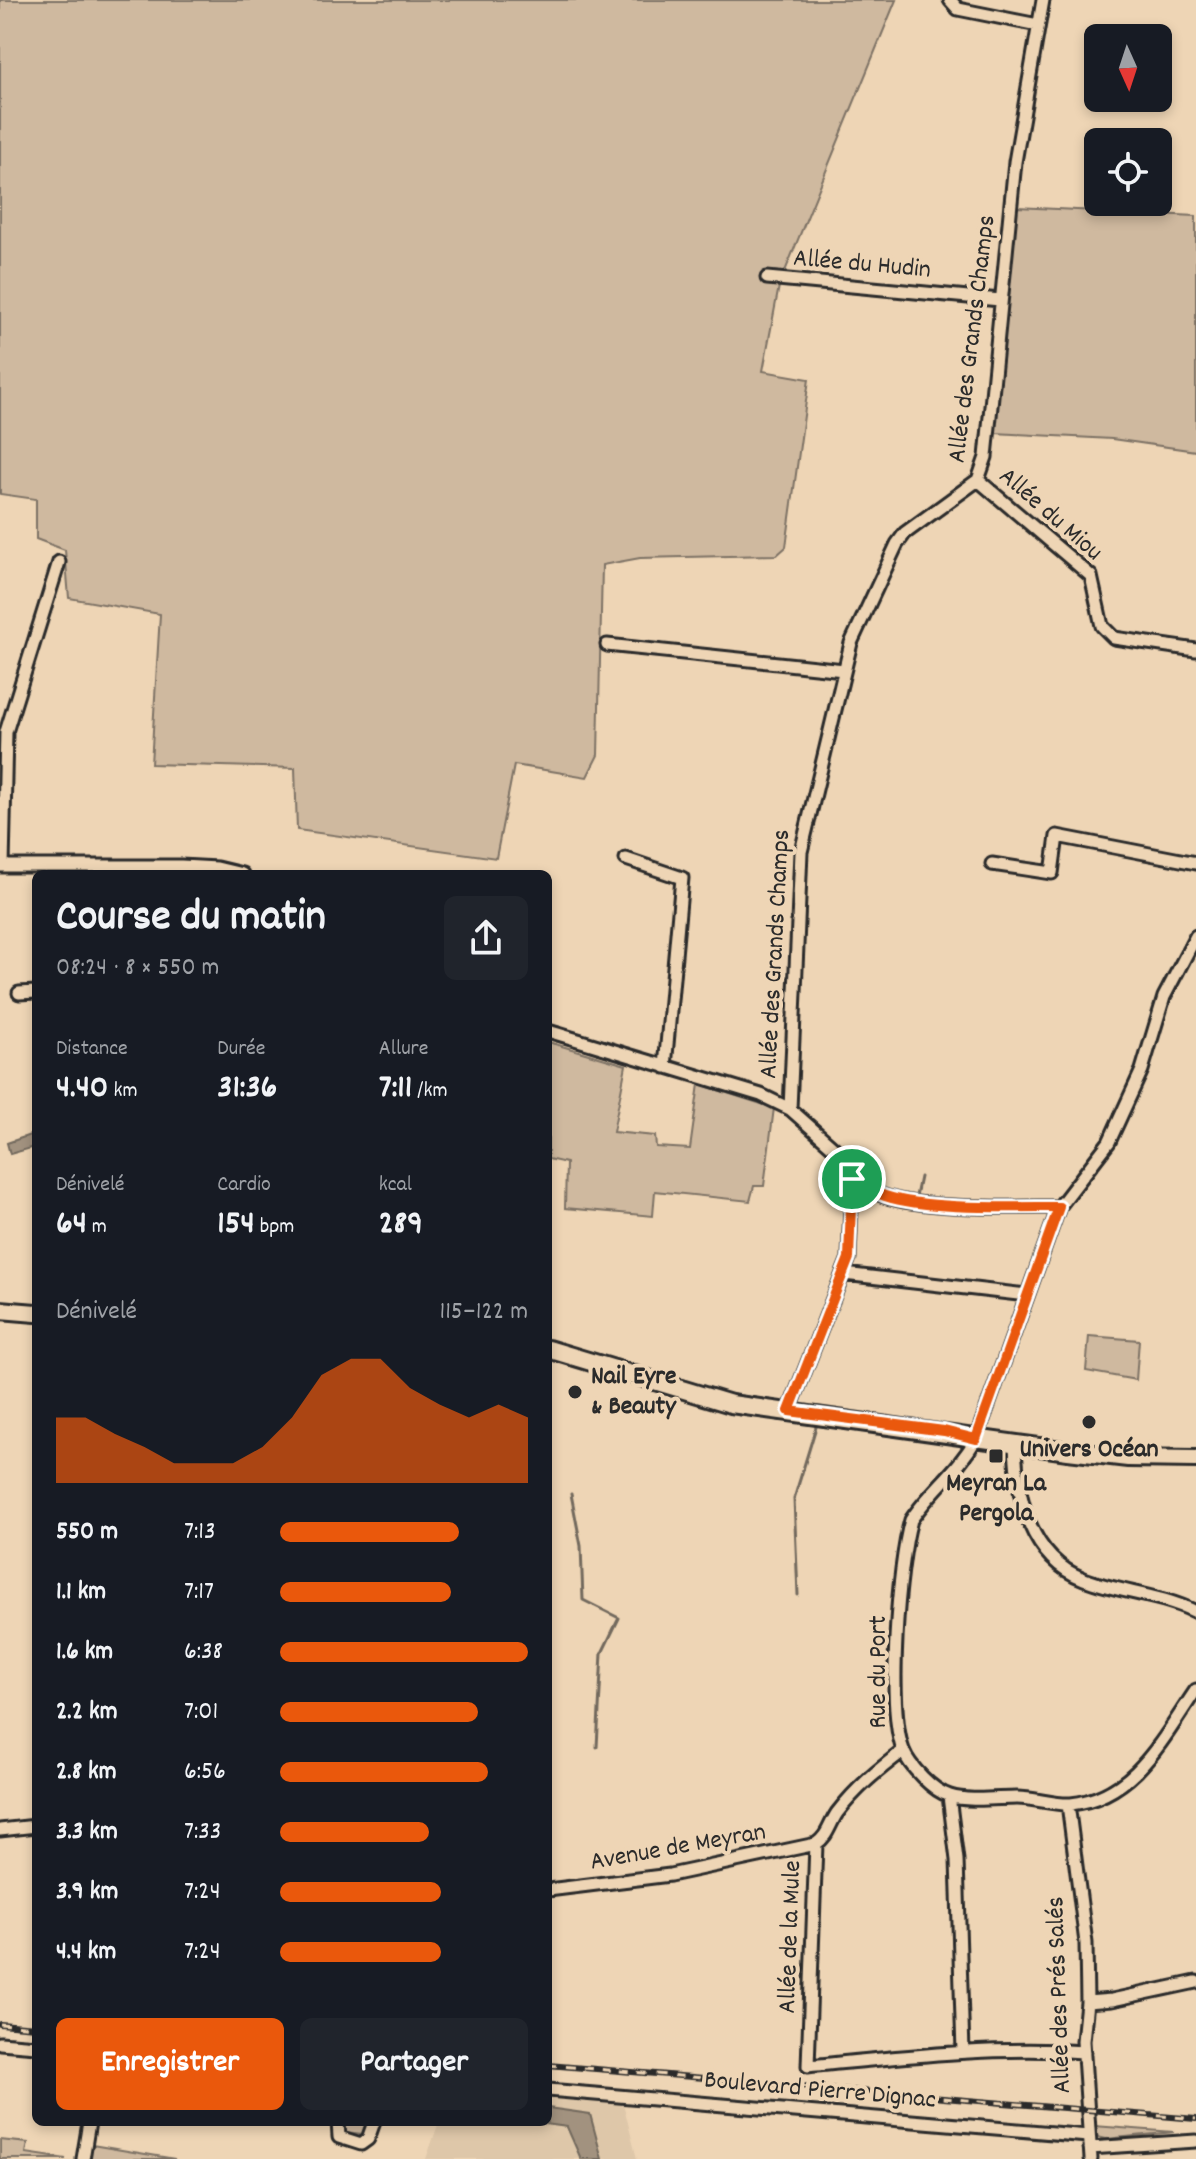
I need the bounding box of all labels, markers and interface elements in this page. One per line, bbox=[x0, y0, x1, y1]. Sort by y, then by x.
north arrow bbox=[1084, 24, 1172, 112]
map controls bbox=[1084, 24, 1172, 216]
button: locate bbox=[1084, 128, 1172, 216]
street label: Allée des Grands Champs bbox=[939, 213, 1007, 465]
street label: Allée du Hudin bbox=[792, 241, 932, 289]
street label: Allée du Miou bbox=[990, 459, 1110, 571]
street label: Allée des Grands Champs bbox=[751, 828, 801, 1080]
text: Course du matin bbox=[56, 888, 326, 951]
button: share bbox=[444, 896, 528, 980]
text: 08:24 · 8 × 550 m bbox=[56, 950, 219, 987]
text: Distance bbox=[56, 1034, 128, 1065]
text: Durée bbox=[217, 1034, 266, 1065]
text: Allure bbox=[379, 1034, 428, 1065]
text: 4.40 bbox=[56, 1065, 108, 1114]
text: 31:36 bbox=[217, 1065, 277, 1114]
text: 7:11 bbox=[379, 1065, 412, 1114]
text: km bbox=[108, 1076, 138, 1107]
text: /km bbox=[412, 1076, 448, 1107]
pin bbox=[818, 1145, 886, 1213]
icon: arrive bbox=[830, 1157, 874, 1201]
text: Dénivelé bbox=[56, 1170, 125, 1201]
text: Cardio bbox=[217, 1170, 271, 1201]
text: kcal bbox=[379, 1170, 412, 1201]
text: 64 bbox=[56, 1201, 87, 1250]
text: 154 bbox=[217, 1201, 255, 1250]
text: 289 bbox=[379, 1201, 423, 1250]
text: m bbox=[87, 1212, 107, 1243]
text: bpm bbox=[255, 1212, 294, 1243]
text: Dénivelé bbox=[56, 1294, 137, 1331]
text: 115–122 m bbox=[439, 1294, 528, 1331]
place label: Nail Eyre & Beauty bbox=[591, 1359, 677, 1426]
marker: Nail Eyre & Beauty bbox=[566, 1383, 584, 1401]
marker: Univers Océan bbox=[1080, 1413, 1098, 1431]
place label: Univers Océan bbox=[1020, 1432, 1158, 1469]
marker: Meyran La Pergola bbox=[987, 1447, 1005, 1465]
place label: Meyran La Pergola bbox=[946, 1466, 1047, 1533]
text: 550 m bbox=[56, 1514, 118, 1551]
text: 7:13 bbox=[184, 1514, 216, 1551]
text: 1.1 km bbox=[56, 1574, 106, 1611]
text: 7:17 bbox=[184, 1574, 214, 1611]
street label: Rue du Port bbox=[861, 1615, 898, 1729]
text: 1.6 km bbox=[56, 1634, 113, 1671]
text: 6:38 bbox=[184, 1634, 223, 1671]
text: 2.2 km bbox=[56, 1694, 118, 1731]
text: 7:01 bbox=[184, 1694, 218, 1731]
text: 2.8 km bbox=[56, 1754, 117, 1791]
text: 6:56 bbox=[184, 1754, 226, 1791]
text: 3.3 km bbox=[56, 1814, 118, 1851]
text: 7:33 bbox=[184, 1814, 221, 1851]
street label: Avenue de Meyran bbox=[587, 1814, 769, 1882]
street label: Allée de la Mule bbox=[770, 1860, 812, 2014]
text: 3.9 km bbox=[56, 1874, 118, 1911]
text: 7:24 bbox=[184, 1874, 220, 1911]
street label: Allée des Prés Salés bbox=[1038, 1896, 1082, 2094]
text: 4.4 km bbox=[56, 1934, 116, 1971]
text: 7:24 bbox=[184, 1934, 220, 1971]
button: Enregistrer bbox=[56, 2018, 284, 2110]
button: Partager bbox=[300, 2018, 528, 2110]
street label: Boulevard Pierre Dignac bbox=[703, 2062, 937, 2120]

